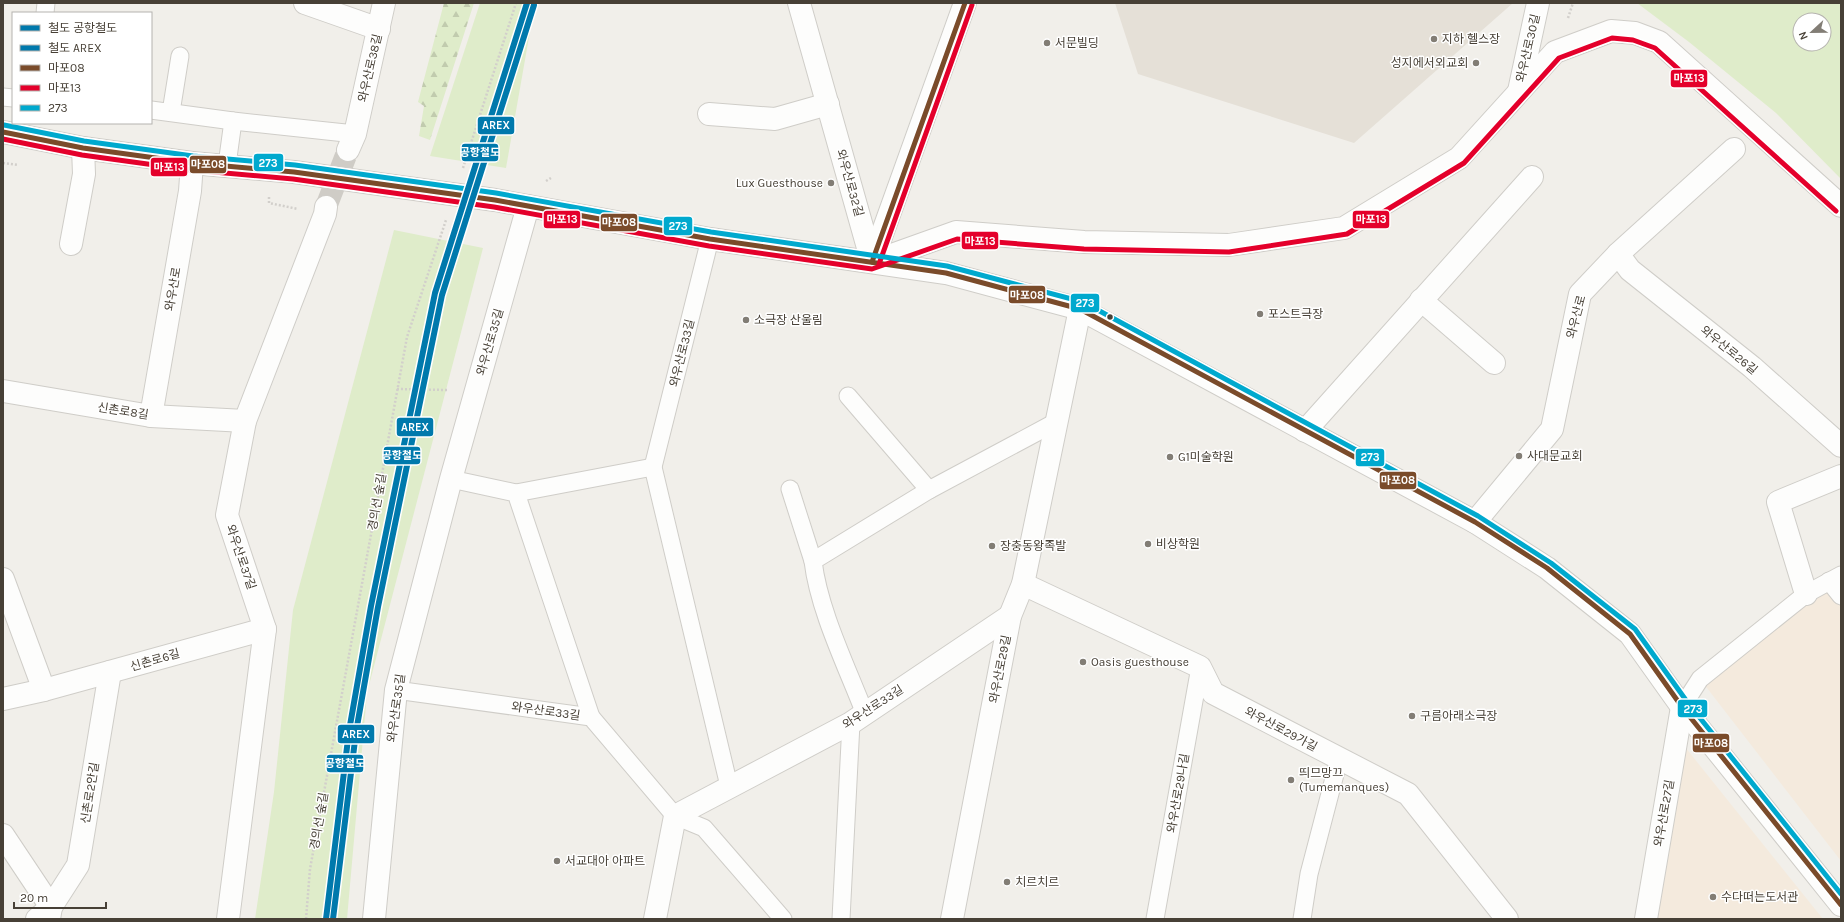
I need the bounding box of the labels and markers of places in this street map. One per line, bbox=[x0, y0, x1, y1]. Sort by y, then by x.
place label: 지하 헬스장 bbox=[1442, 32, 1500, 46]
marker: 지하 헬스장 bbox=[1429, 34, 1439, 44]
place label: 서문빌딩 bbox=[1055, 36, 1099, 50]
marker: 서문빌딩 bbox=[1042, 38, 1052, 48]
place label: 성지에서외교회 bbox=[1391, 56, 1468, 70]
marker: 성지에서외교회 bbox=[1471, 58, 1481, 68]
place label: Lux Guesthouse bbox=[736, 176, 823, 190]
marker: Lux Guesthouse bbox=[826, 178, 836, 188]
place label: 포스트극장 bbox=[1268, 307, 1323, 321]
marker: 포스트극장 bbox=[1255, 309, 1265, 319]
unlabelled marker bbox=[1105, 312, 1115, 322]
place label: 소극장 산울림 bbox=[754, 313, 823, 327]
marker: 소극장 산울림 bbox=[741, 315, 751, 325]
place label: 사대문교회 bbox=[1527, 449, 1582, 463]
place label: G1미술학원 bbox=[1178, 450, 1234, 464]
marker: 사대문교회 bbox=[1514, 451, 1524, 461]
marker: G1미술학원 bbox=[1165, 452, 1175, 462]
place label: 비상학원 bbox=[1156, 537, 1200, 551]
place label: 장충동왕족발 bbox=[1000, 539, 1066, 553]
marker: 비상학원 bbox=[1143, 539, 1153, 549]
marker: 장충동왕족발 bbox=[987, 541, 997, 551]
place label: Oasis guesthouse bbox=[1091, 655, 1189, 669]
marker: Oasis guesthouse bbox=[1078, 657, 1088, 667]
place label: 구름아래소극장 bbox=[1420, 709, 1497, 723]
marker: 구름아래소극장 bbox=[1407, 711, 1417, 721]
place label: 띄므망끄 (Tumemanques) bbox=[1299, 766, 1389, 794]
marker: 띄므망끄 (Tumemanques) bbox=[1286, 775, 1296, 785]
place label: 서교대아 아파트 bbox=[565, 854, 645, 868]
marker: 서교대아 아파트 bbox=[552, 856, 562, 866]
place label: 치르치르 bbox=[1015, 875, 1059, 889]
marker: 치르치르 bbox=[1002, 877, 1012, 887]
place label: 수다떠는도서관 bbox=[1721, 890, 1798, 904]
marker: 수다떠는도서관 bbox=[1708, 892, 1718, 902]

